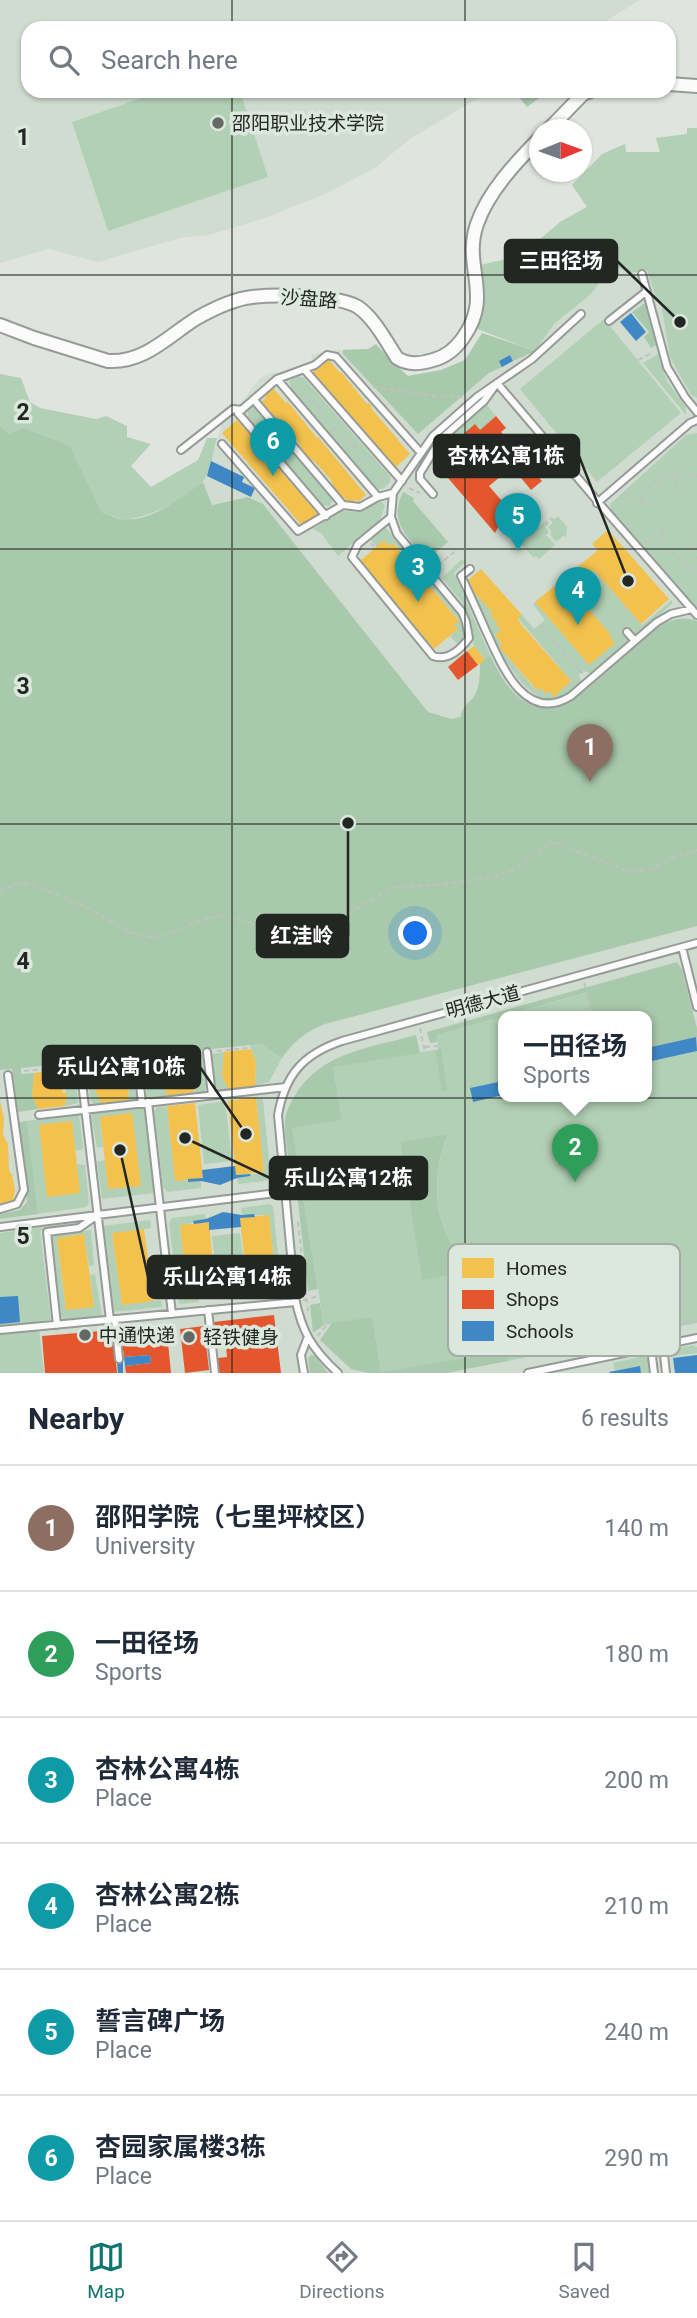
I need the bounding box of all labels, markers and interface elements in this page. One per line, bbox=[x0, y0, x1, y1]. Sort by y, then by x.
search box bbox=[21, 21, 676, 98]
icon: search bbox=[45, 41, 83, 79]
text: Search here bbox=[101, 45, 238, 75]
place label: 邵阳职业技术学院 bbox=[232, 112, 384, 135]
marker: 邵阳职业技术学院 bbox=[210, 115, 226, 131]
north arrow bbox=[529, 119, 592, 182]
text: 1 bbox=[16, 124, 30, 151]
callout: 三田径场 bbox=[505, 240, 617, 282]
text: 三田径场 bbox=[519, 249, 603, 273]
street label: 沙盘路 bbox=[280, 286, 338, 312]
text: 2 bbox=[16, 399, 30, 426]
pin: 6 bbox=[250, 418, 296, 476]
callout: 杏林公寓1栋 bbox=[434, 435, 579, 477]
text: 杏林公寓1栋 bbox=[447, 444, 565, 468]
pin: 5 bbox=[495, 493, 541, 551]
pin: 3 bbox=[395, 544, 441, 602]
pin: 4 bbox=[555, 567, 601, 625]
text: 3 bbox=[16, 673, 30, 700]
pin: 1 bbox=[567, 724, 613, 782]
callout: 红洼岭 bbox=[257, 915, 348, 957]
your location bbox=[398, 916, 432, 950]
text: 红洼岭 bbox=[271, 924, 334, 948]
text: 4 bbox=[16, 948, 30, 975]
street label: 明德大道 bbox=[443, 981, 523, 1023]
popup bbox=[498, 1011, 652, 1102]
text: 一田径场 bbox=[523, 1031, 627, 1061]
callout: 乐山公寓10栋 bbox=[43, 1046, 200, 1088]
text: 乐山公寓10栋 bbox=[56, 1055, 186, 1079]
text: Sports bbox=[523, 1062, 590, 1089]
pin: 2 bbox=[552, 1124, 598, 1182]
callout: 乐山公寓12栋 bbox=[270, 1157, 427, 1199]
text: 乐山公寓12栋 bbox=[283, 1166, 413, 1190]
text: 5 bbox=[16, 1223, 30, 1250]
legend bbox=[448, 1244, 680, 1356]
callout: 乐山公寓14栋 bbox=[148, 1256, 305, 1298]
text: Homes bbox=[506, 1257, 567, 1280]
text: 乐山公寓14栋 bbox=[162, 1265, 292, 1289]
text: Shops bbox=[506, 1288, 559, 1311]
text: Schools bbox=[506, 1320, 574, 1343]
place label: 中通快递 bbox=[99, 1324, 175, 1347]
place label: 轻铁健身 bbox=[203, 1326, 279, 1349]
marker: 中通快递 bbox=[77, 1327, 93, 1343]
marker: 轻铁健身 bbox=[181, 1329, 197, 1345]
text: Nearby bbox=[28, 1401, 124, 1436]
text: 6 results bbox=[581, 1405, 669, 1432]
text: 邵阳学院（七里坪校区） bbox=[95, 1502, 381, 1532]
text: 1 bbox=[44, 1515, 58, 1542]
text: 140 m bbox=[604, 1515, 669, 1542]
text: University bbox=[95, 1533, 195, 1560]
text: 一田径场 bbox=[95, 1628, 199, 1658]
text: 2 bbox=[44, 1641, 58, 1668]
text: 180 m bbox=[604, 1641, 669, 1668]
text: Sports bbox=[95, 1659, 162, 1686]
text: 杏林公寓4栋 bbox=[95, 1754, 240, 1784]
text: 3 bbox=[44, 1767, 58, 1794]
text: 200 m bbox=[604, 1767, 669, 1794]
text: Place bbox=[95, 1785, 152, 1812]
text: 杏林公寓2栋 bbox=[95, 1880, 240, 1910]
text: 4 bbox=[44, 1893, 58, 1920]
text: 210 m bbox=[604, 1893, 669, 1920]
text: Place bbox=[95, 1911, 152, 1938]
text: 誓言碑广场 bbox=[95, 2006, 225, 2036]
text: 5 bbox=[44, 2019, 58, 2046]
text: 240 m bbox=[604, 2019, 669, 2046]
text: Place bbox=[95, 2037, 152, 2064]
text: 杏园家属楼3栋 bbox=[95, 2132, 266, 2162]
text: 6 bbox=[44, 2145, 58, 2172]
text: 290 m bbox=[604, 2145, 669, 2172]
text: Place bbox=[95, 2163, 152, 2190]
tab: Map bbox=[87, 2238, 125, 2303]
tab: Directions bbox=[299, 2238, 384, 2303]
tab: Saved bbox=[559, 2238, 610, 2303]

